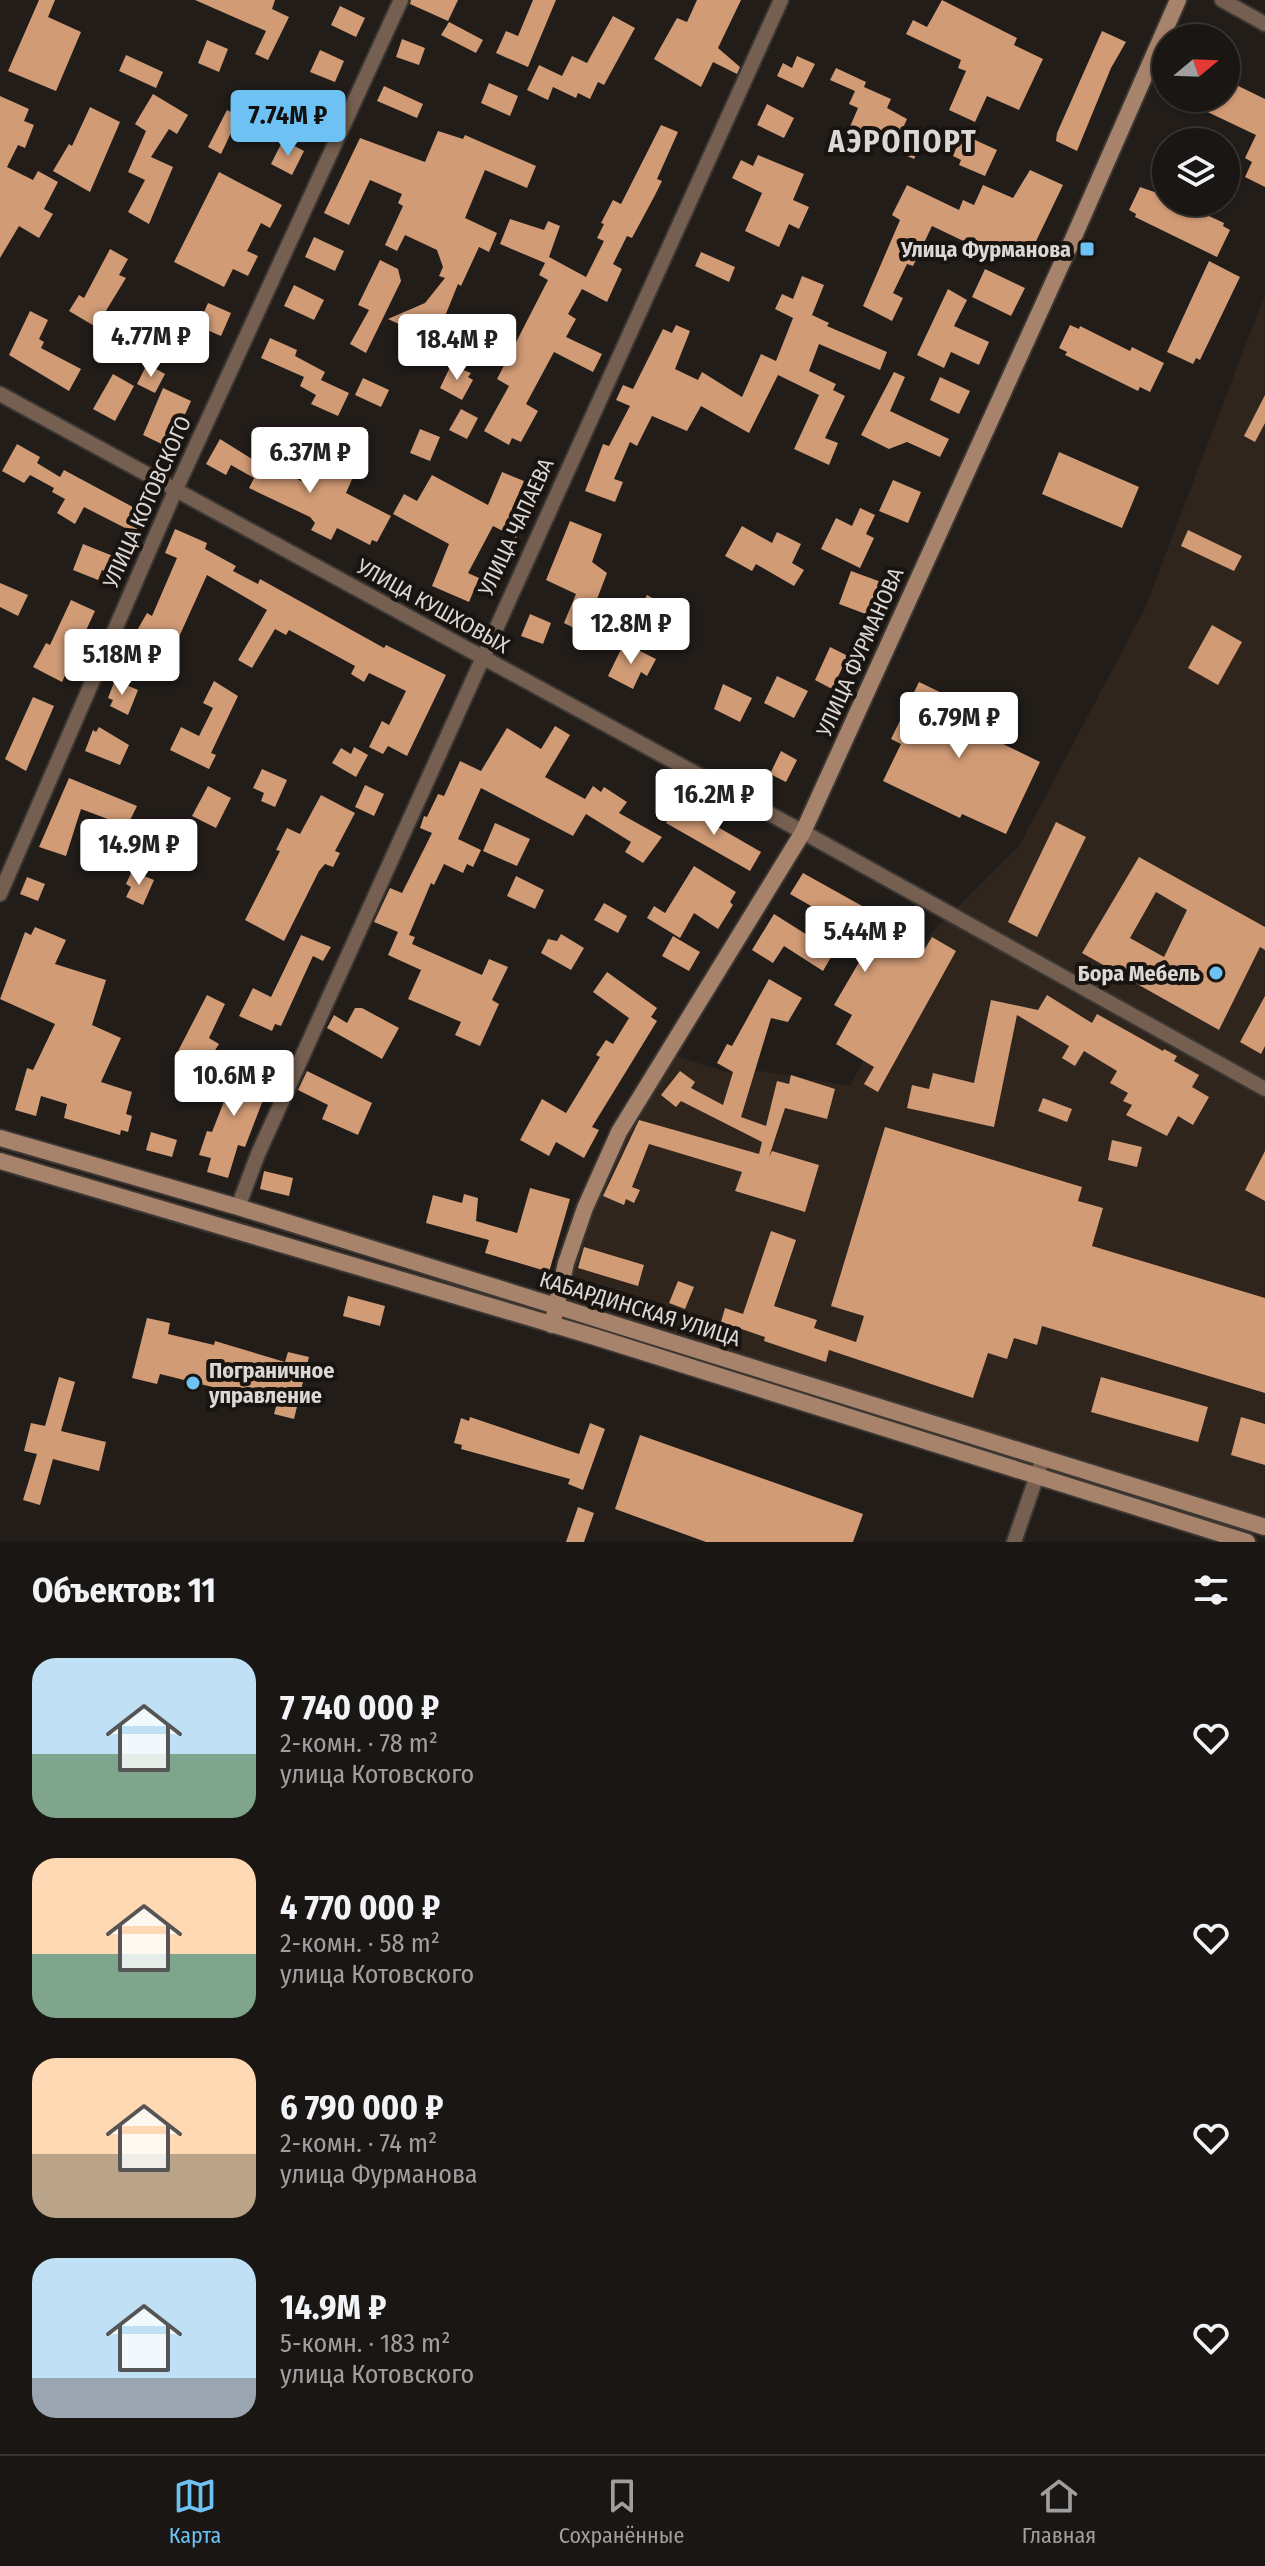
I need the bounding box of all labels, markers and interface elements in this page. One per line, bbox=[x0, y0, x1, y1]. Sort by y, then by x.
north arrow bbox=[1152, 24, 1240, 112]
map controls bbox=[1152, 24, 1240, 216]
pin: 7.74M ₽ bbox=[214, 90, 362, 158]
text: 7.74M ₽ bbox=[249, 100, 327, 131]
district label: АЭРОПОРТ bbox=[827, 124, 978, 160]
button: layers bbox=[1152, 128, 1240, 216]
place label: Улица Фурманова bbox=[900, 236, 1071, 263]
marker: Улица Фурманова bbox=[1078, 240, 1096, 258]
pin: 4.77M ₽ bbox=[77, 311, 225, 379]
pin: 18.4M ₽ bbox=[383, 314, 531, 382]
text: 4.77M ₽ bbox=[111, 321, 191, 352]
text: 18.4M ₽ bbox=[416, 324, 498, 355]
street label: УЛИЦА КОТОВСКОГО bbox=[97, 412, 197, 593]
pin: 6.37M ₽ bbox=[236, 427, 384, 495]
text: 6.37M ₽ bbox=[269, 437, 351, 468]
street label: УЛИЦА ЧАПАЕВА bbox=[472, 453, 560, 601]
street label: УЛИЦА КУШХОВЫХ bbox=[351, 552, 514, 659]
street label: УЛИЦА ФУРМАНОВА bbox=[810, 563, 910, 742]
pin: 12.8M ₽ bbox=[557, 598, 705, 666]
text: 12.8M ₽ bbox=[591, 608, 671, 639]
pin: 5.18M ₽ bbox=[48, 629, 196, 697]
text: 5.18M ₽ bbox=[82, 639, 162, 670]
pin: 6.79M ₽ bbox=[885, 692, 1033, 760]
text: 6.79M ₽ bbox=[918, 702, 1000, 733]
pin: 16.2M ₽ bbox=[640, 769, 788, 837]
text: 16.2M ₽ bbox=[674, 779, 754, 810]
pin: 14.9M ₽ bbox=[65, 819, 213, 887]
text: 14.9M ₽ bbox=[98, 829, 180, 860]
pin: 5.44M ₽ bbox=[791, 906, 939, 974]
text: 5.44M ₽ bbox=[823, 916, 907, 947]
place label: Бора Мебель bbox=[1078, 960, 1201, 987]
marker: Бора Мебель bbox=[1207, 964, 1225, 982]
pin: 10.6M ₽ bbox=[160, 1050, 308, 1118]
text: 10.6M ₽ bbox=[193, 1060, 275, 1091]
street label: КАБАРДИНСКАЯ УЛИЦА bbox=[536, 1266, 744, 1353]
place label: Пограничное управление bbox=[208, 1357, 334, 1409]
marker: Пограничное управление bbox=[184, 1374, 202, 1392]
icon: filters bbox=[1189, 1568, 1233, 1612]
text: Объектов: 11 bbox=[32, 1570, 216, 1611]
text: 7 740 000 ₽ bbox=[280, 1687, 439, 1728]
icon: home bbox=[96, 1690, 192, 1786]
icon: heart bbox=[1189, 1716, 1233, 1760]
text: 2-комн. · 78 m² bbox=[280, 1728, 438, 1759]
text: улица Котовского bbox=[280, 1759, 474, 1790]
text: 4 770 000 ₽ bbox=[280, 1887, 440, 1928]
icon: home bbox=[96, 1890, 192, 1986]
icon: heart bbox=[1189, 1916, 1233, 1960]
text: 2-комн. · 58 m² bbox=[280, 1928, 440, 1959]
text: улица Котовского bbox=[280, 1959, 474, 1990]
text: 6 790 000 ₽ bbox=[280, 2087, 443, 2128]
icon: home bbox=[96, 2090, 192, 2186]
icon: heart bbox=[1189, 2116, 1233, 2160]
text: 2-комн. · 74 m² bbox=[280, 2128, 437, 2159]
text: улица Фурманова bbox=[280, 2159, 477, 2190]
text: 14.9M ₽ bbox=[280, 2287, 386, 2328]
icon: home bbox=[96, 2290, 192, 2386]
icon: heart bbox=[1189, 2316, 1233, 2360]
text: 5-комн. · 183 m² bbox=[280, 2328, 450, 2359]
text: улица Котовского bbox=[280, 2359, 474, 2390]
tab: Карта bbox=[169, 2474, 221, 2549]
tab: Сохранённые bbox=[559, 2474, 684, 2549]
tab: Главная bbox=[1022, 2474, 1096, 2549]

